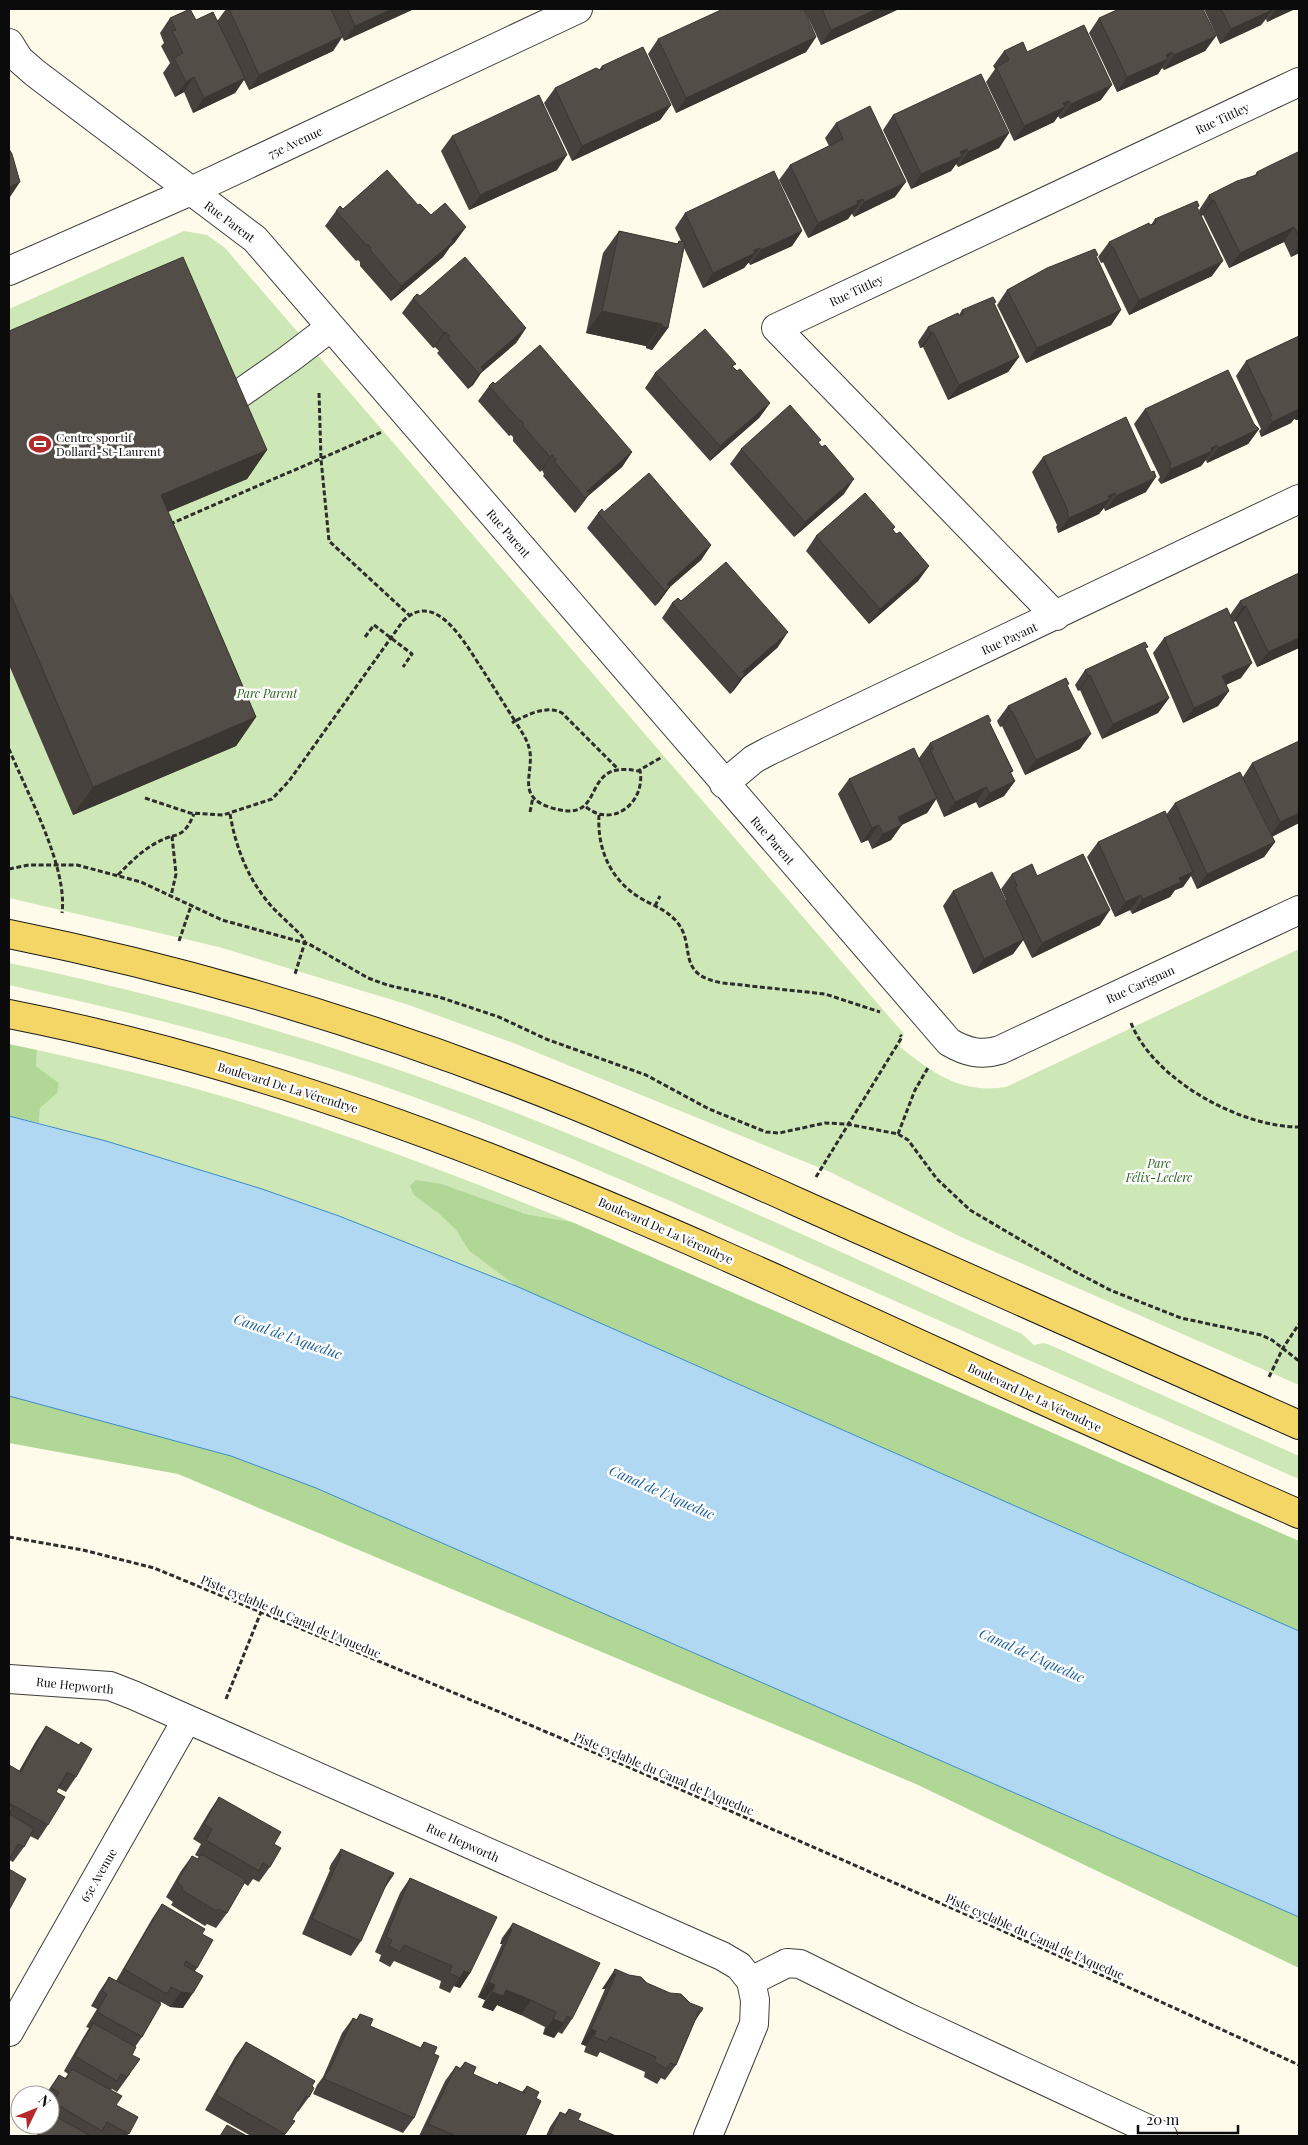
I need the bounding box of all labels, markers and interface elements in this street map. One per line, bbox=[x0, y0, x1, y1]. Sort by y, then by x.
street label: Rue Tittley bbox=[1192, 99, 1252, 137]
street label: 75e Avenue bbox=[265, 122, 325, 162]
street label: Rue Parent bbox=[202, 197, 259, 246]
street label: Rue Tittley bbox=[826, 271, 886, 309]
place label: Centre sportif Dollard-St-Laurent bbox=[56, 429, 162, 459]
sports icon: Centre sportif Dollard-St-Laurent bbox=[27, 431, 53, 457]
street label: Rue Parent bbox=[484, 505, 535, 561]
street label: Rue Payant bbox=[978, 618, 1040, 658]
park label: Parc Parent bbox=[236, 685, 298, 701]
street label: Rue Parent bbox=[748, 812, 799, 868]
street label: Rue Carignan bbox=[1103, 961, 1177, 1007]
street label: Boulevard De La Vérendrye bbox=[216, 1058, 360, 1116]
park label: Parc Félix-Leclerc bbox=[1125, 1155, 1193, 1185]
street label: Boulevard De La Vérendrye bbox=[596, 1193, 736, 1267]
water label: Canal de l'Aqueduc bbox=[231, 1309, 345, 1363]
street label: Boulevard De La Vérendrye bbox=[965, 1359, 1105, 1435]
water label: Canal de l'Aqueduc bbox=[606, 1460, 718, 1524]
street label: Piste cyclable du Canal de l'Aqueduc bbox=[199, 1571, 383, 1661]
water label: Canal de l'Aqueduc bbox=[976, 1623, 1088, 1687]
street label: Rue Hepworth bbox=[35, 1673, 115, 1697]
street label: Piste cyclable du Canal de l'Aqueduc bbox=[572, 1728, 756, 1818]
street label: Rue Hepworth bbox=[424, 1819, 502, 1865]
street label: 65e Avenue bbox=[76, 1845, 120, 1905]
street label: Piste cyclable du Canal de l'Aqueduc bbox=[943, 1889, 1127, 1983]
north arrow bbox=[10, 2085, 60, 2135]
text: N bbox=[34, 2091, 55, 2111]
scale bar bbox=[1138, 2102, 1238, 2134]
text: 20 m bbox=[1146, 2109, 1180, 2129]

